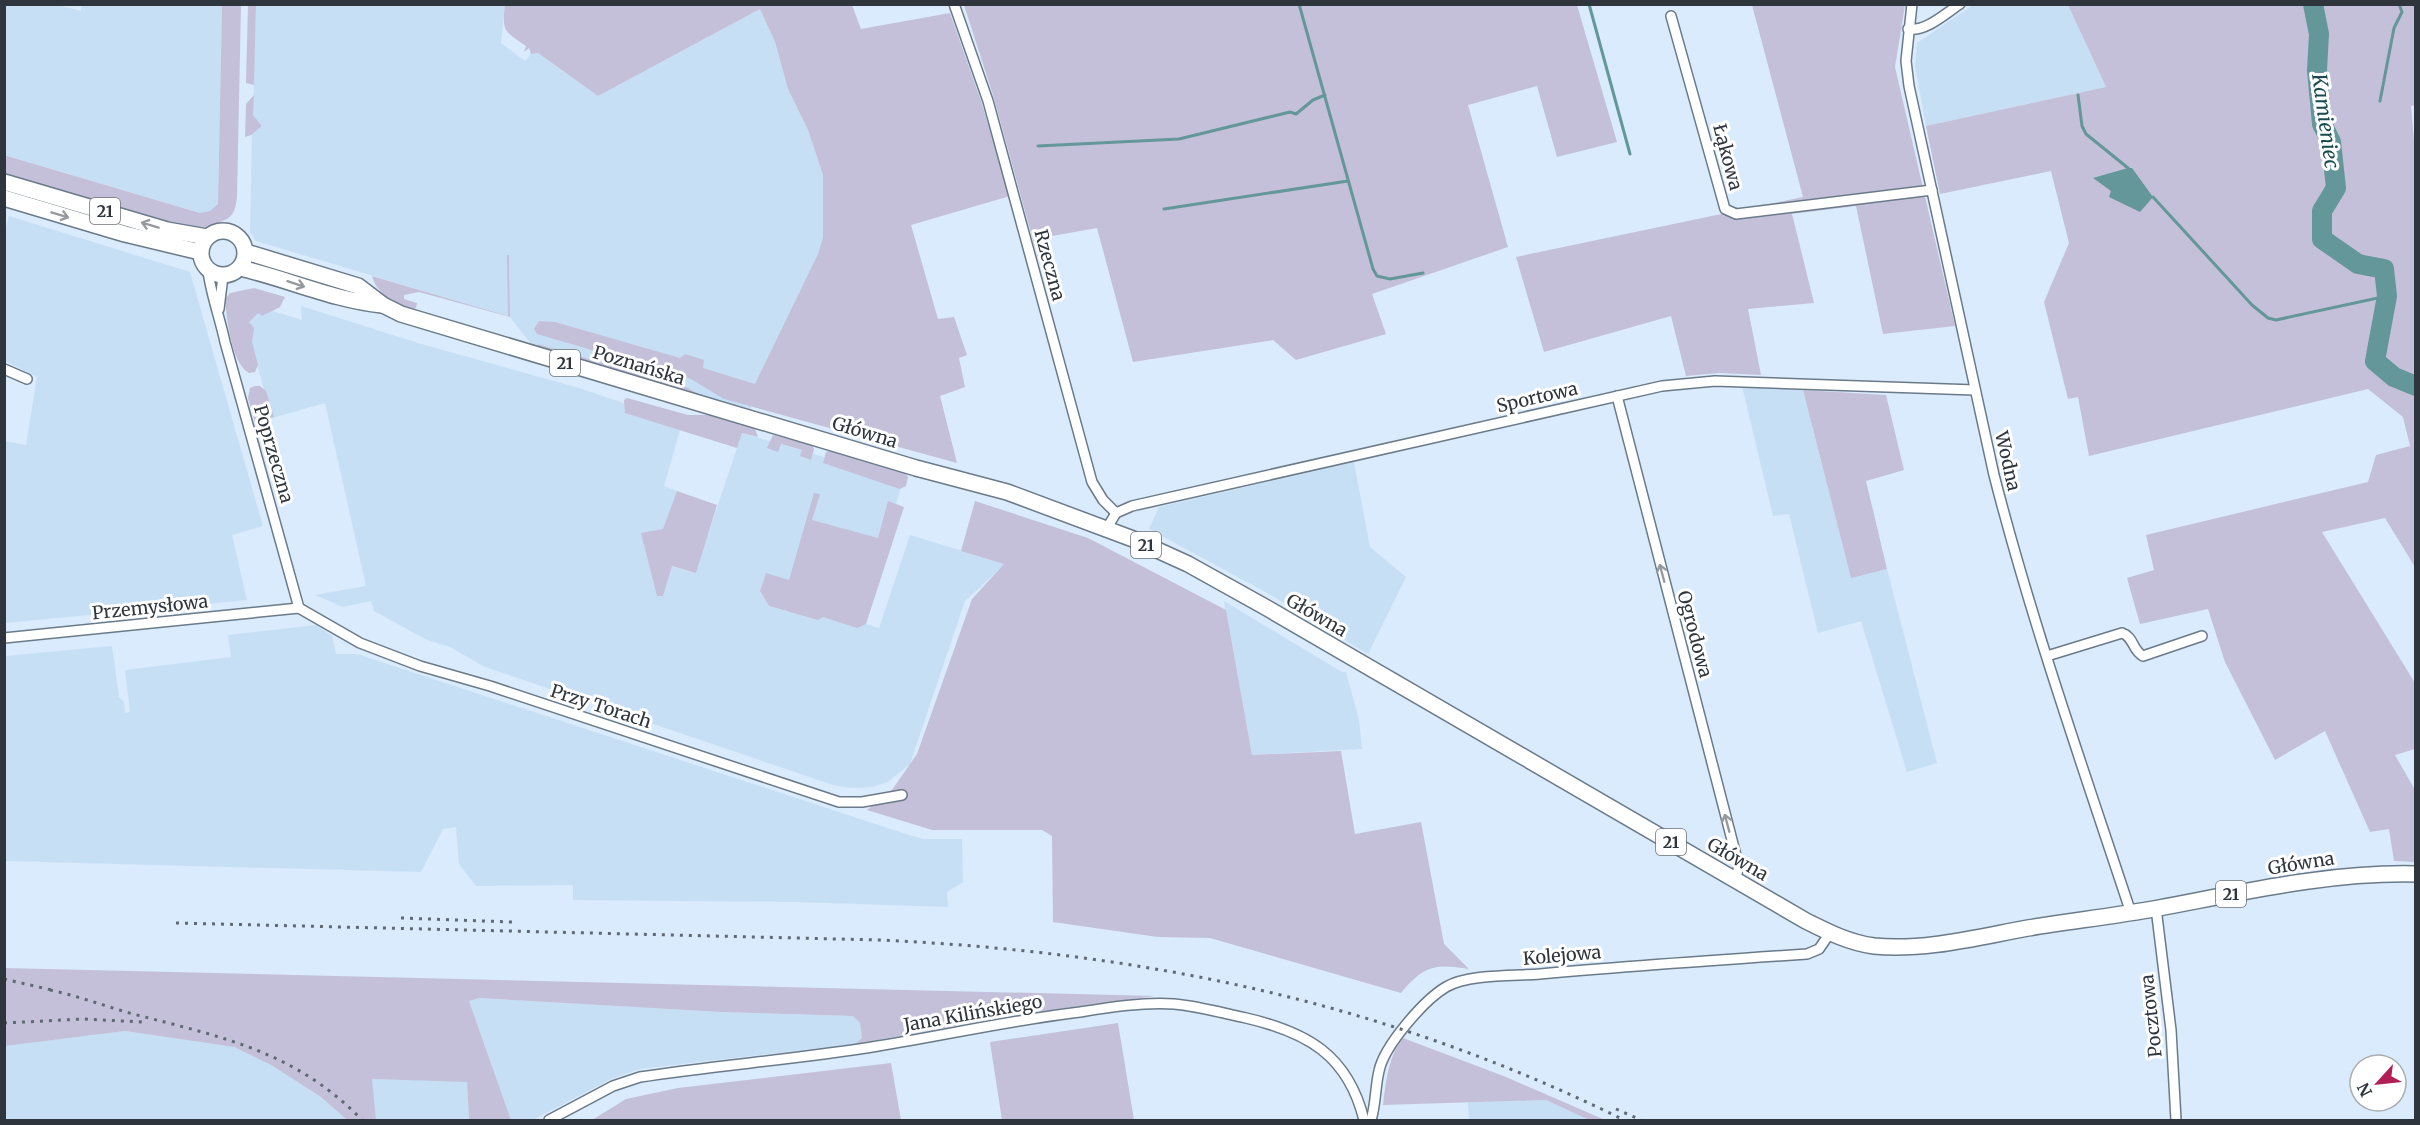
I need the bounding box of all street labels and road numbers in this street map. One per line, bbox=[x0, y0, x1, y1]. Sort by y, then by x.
street label: Łąkowa bbox=[1708, 121, 1748, 193]
road number: 21 bbox=[90, 198, 120, 224]
street label: Rzeczna bbox=[1029, 227, 1071, 303]
street label: Poznańska bbox=[590, 340, 688, 390]
road number: 21 bbox=[550, 350, 580, 376]
street label: Sportowa bbox=[1494, 376, 1580, 417]
street label: Poprzeczna bbox=[249, 402, 299, 506]
street label: Główna bbox=[830, 411, 901, 453]
street label: Wodna bbox=[1990, 428, 2026, 493]
road number: 21 bbox=[1131, 532, 1161, 558]
street label: Główna bbox=[1282, 588, 1352, 642]
street label: Ogrodowa bbox=[1672, 588, 1718, 680]
street label: Przemysłowa bbox=[91, 589, 210, 625]
street label: Przy Torach bbox=[548, 679, 654, 733]
road number: 21 bbox=[1656, 829, 1686, 855]
street label: Główna bbox=[1703, 832, 1773, 886]
street label: Główna bbox=[2266, 846, 2336, 880]
road number: 21 bbox=[2216, 881, 2246, 907]
street label: Kolejowa bbox=[1522, 940, 1602, 970]
street label: Pocztowa bbox=[2135, 973, 2167, 1059]
street label: Jana Kilińskiego bbox=[901, 989, 1044, 1037]

